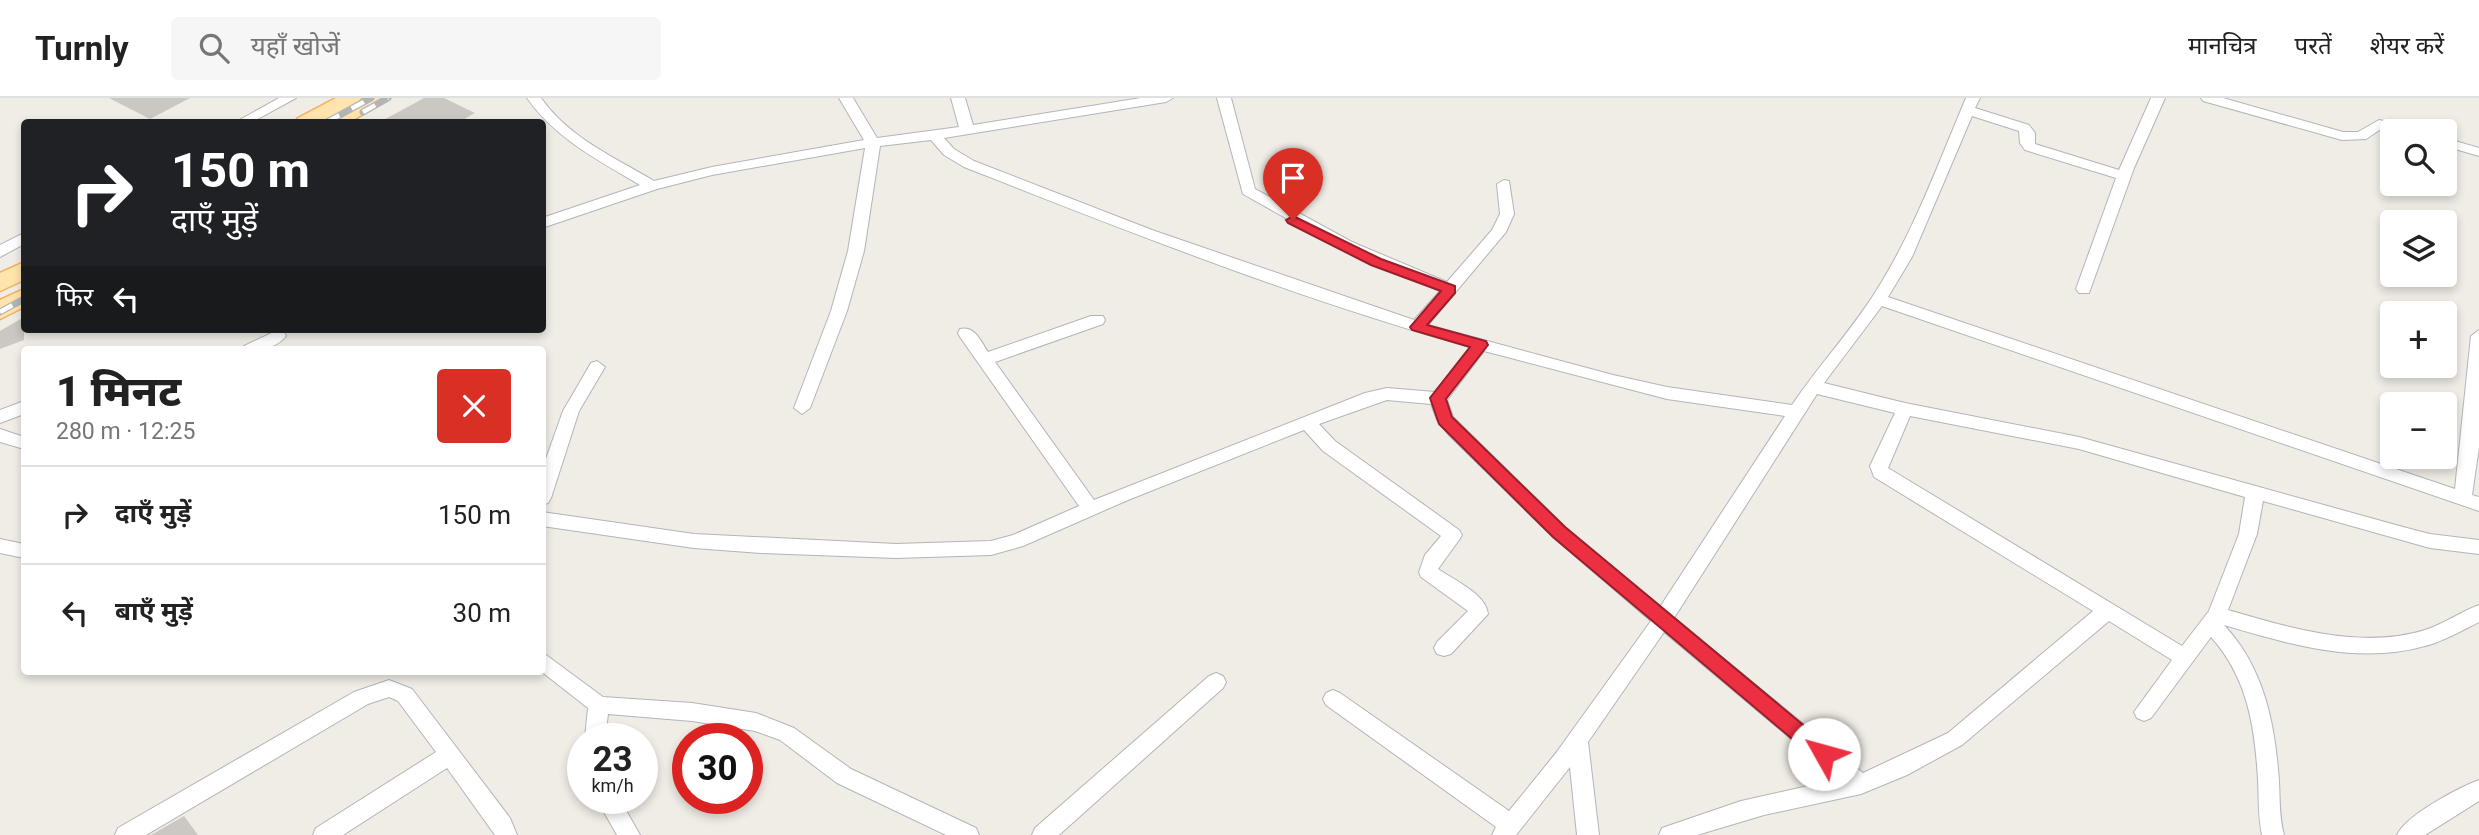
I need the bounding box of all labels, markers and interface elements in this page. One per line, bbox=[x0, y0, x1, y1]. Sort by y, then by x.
search box bbox=[171, 17, 661, 80]
text: Turnly bbox=[35, 29, 129, 68]
icon: search bbox=[195, 29, 233, 67]
text: यहाँ खोजें bbox=[251, 31, 340, 61]
text: मानचित्र bbox=[2188, 32, 2257, 60]
text: परतें bbox=[2295, 32, 2332, 60]
text: शेयर करें bbox=[2370, 32, 2444, 60]
map controls bbox=[2380, 119, 2457, 469]
button: search bbox=[2380, 119, 2457, 196]
text: 150 m bbox=[171, 142, 310, 199]
icon: right bbox=[56, 147, 147, 238]
pin bbox=[1263, 148, 1323, 220]
icon: arrive bbox=[1274, 159, 1312, 197]
text: दाएँ मुड़ें bbox=[171, 201, 258, 239]
button: layers bbox=[2380, 210, 2457, 287]
icon: left bbox=[107, 280, 145, 318]
text: फिर bbox=[56, 282, 93, 312]
button: + bbox=[2380, 301, 2457, 378]
text: 1 मिनट bbox=[56, 367, 181, 416]
button: close bbox=[437, 369, 511, 443]
button: − bbox=[2380, 392, 2457, 469]
text: 280 m · 12:25 bbox=[56, 418, 195, 445]
icon: right bbox=[56, 496, 94, 534]
text: दाएँ मुड़ें bbox=[115, 498, 191, 528]
text: 150 m bbox=[438, 500, 511, 530]
icon: left bbox=[56, 594, 94, 632]
text: बाएँ मुड़ें bbox=[115, 596, 193, 626]
text: 30 m bbox=[453, 598, 511, 628]
position arrow bbox=[1787, 717, 1861, 791]
speed limit sign: 30 bbox=[672, 723, 763, 814]
text: 23 bbox=[592, 739, 633, 780]
text: km/h bbox=[591, 775, 634, 796]

